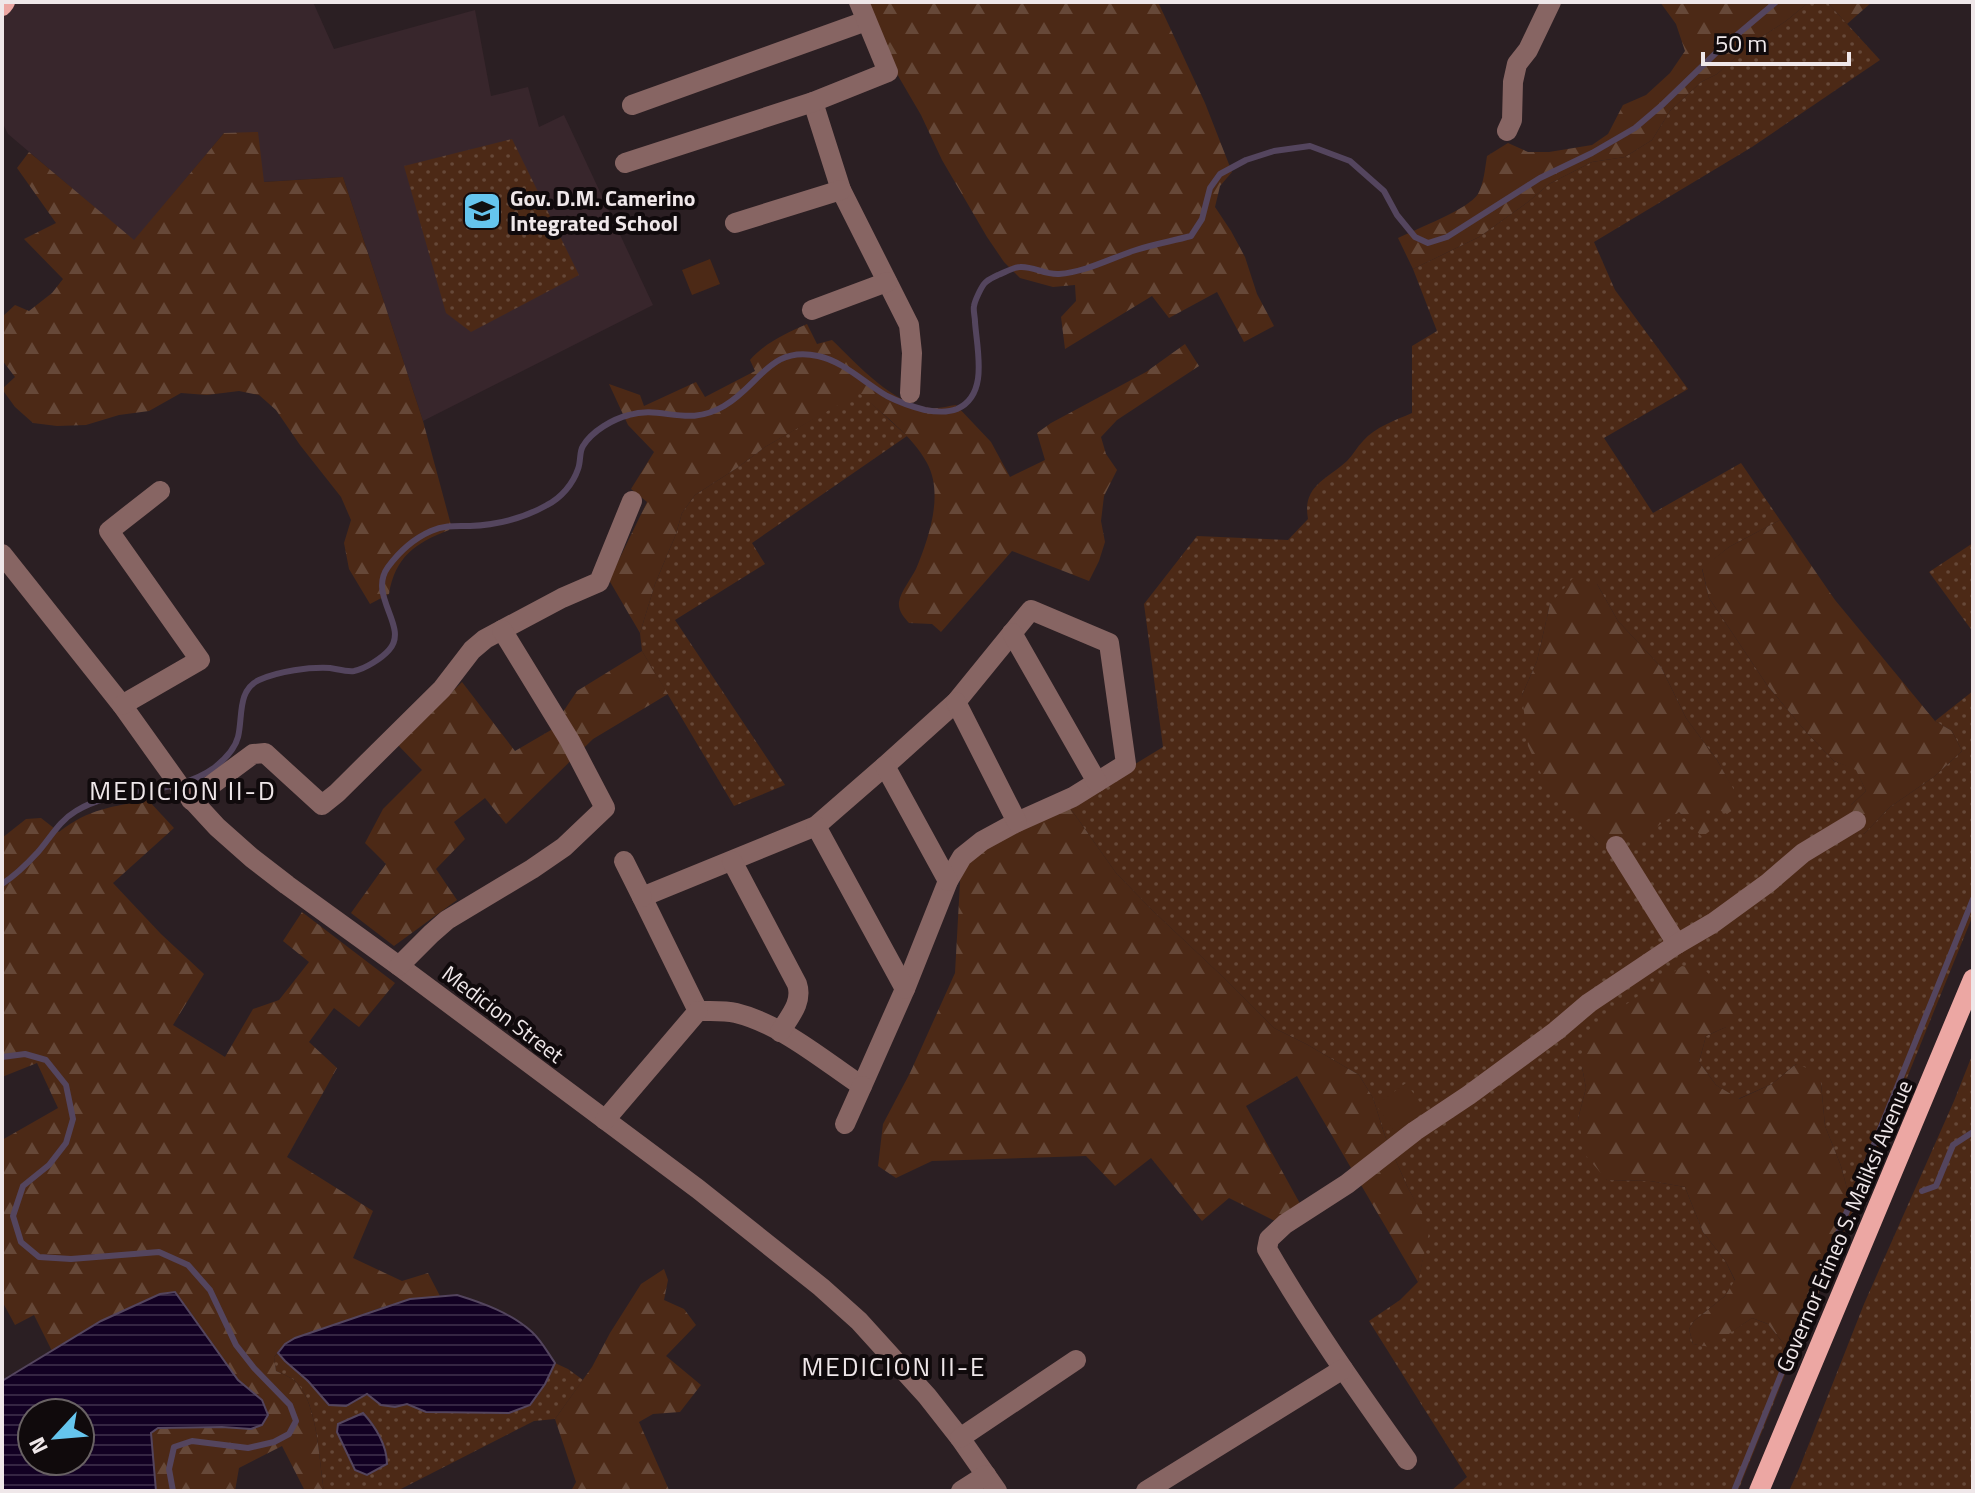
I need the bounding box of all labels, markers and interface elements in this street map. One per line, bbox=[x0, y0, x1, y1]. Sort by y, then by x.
scale bar bbox=[1703, 16, 1849, 66]
text: 50 m bbox=[1715, 25, 1767, 61]
place label: Gov. D.M. Camerino Integrated School bbox=[510, 181, 696, 240]
school or university icon: Gov. D.M. Camerino Integrated School bbox=[461, 190, 503, 232]
district label: MEDICION II-D bbox=[89, 771, 277, 810]
street label: Medicion Street bbox=[435, 957, 571, 1071]
street label: Governor Erineo S. Maliksi Avenue bbox=[1767, 1075, 1921, 1377]
district label: MEDICION II-E bbox=[802, 1347, 986, 1386]
north arrow bbox=[16, 1397, 96, 1477]
text: N bbox=[19, 1431, 57, 1460]

